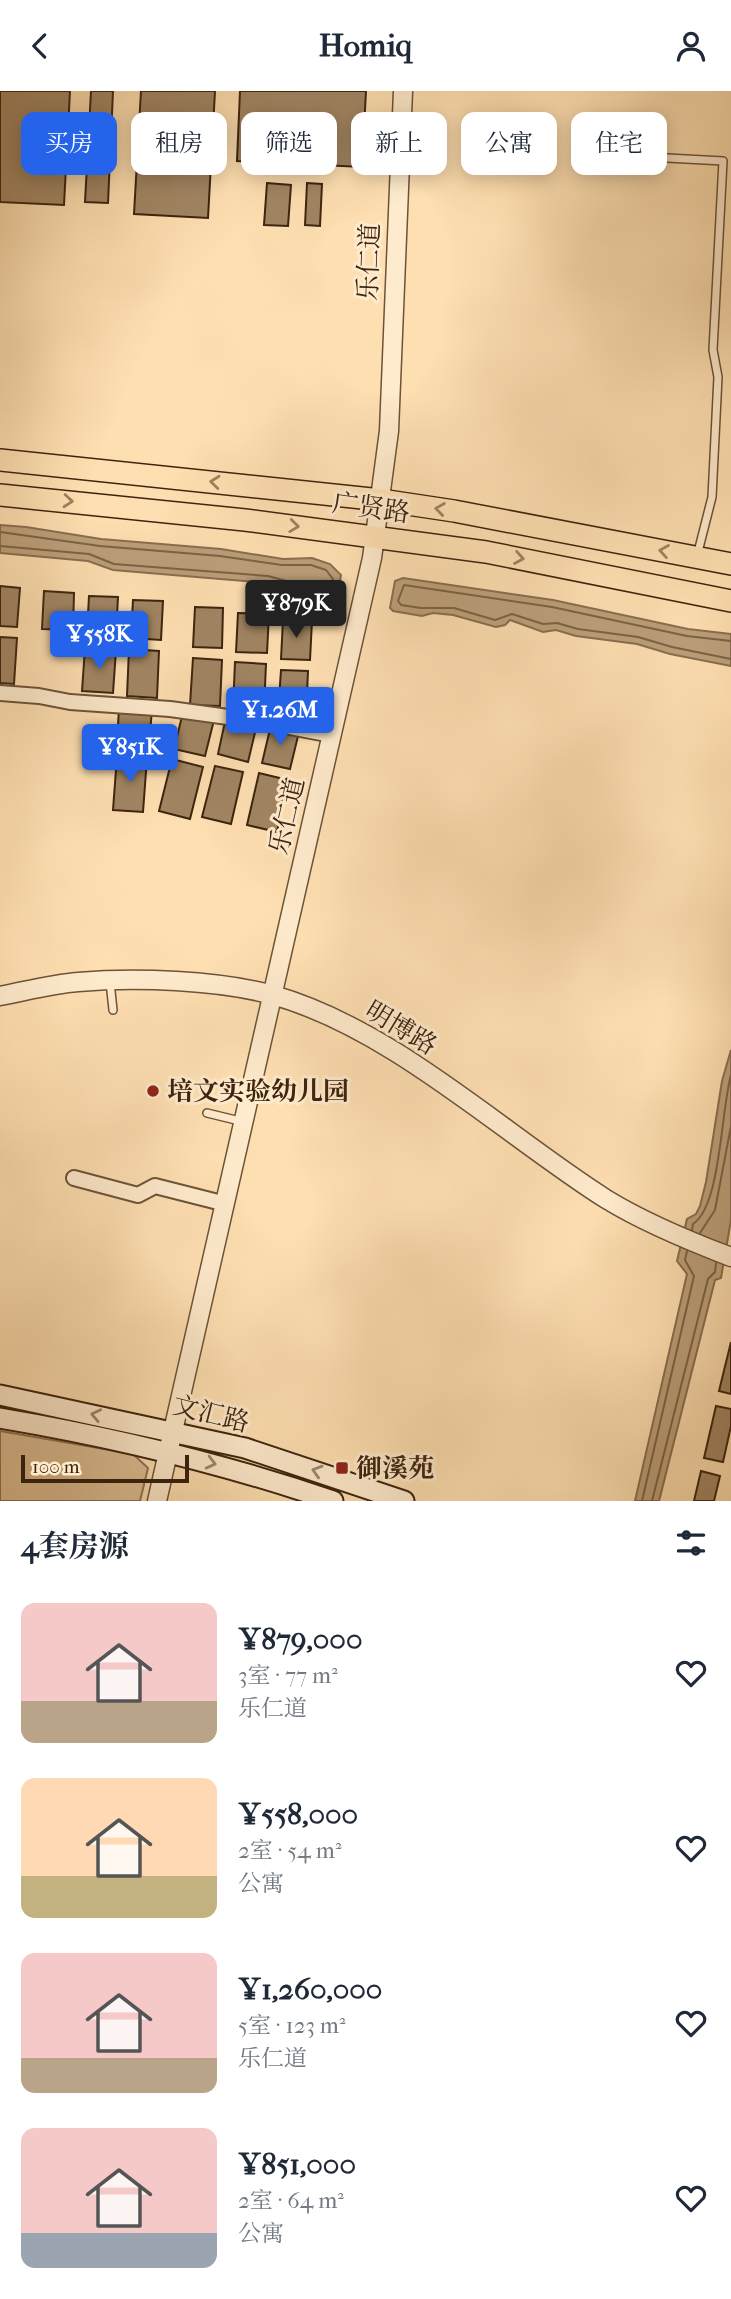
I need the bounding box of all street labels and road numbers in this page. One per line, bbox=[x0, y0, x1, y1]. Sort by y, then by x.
street label: 乐仁道 bbox=[352, 222, 386, 302]
street label: 广贤路 bbox=[330, 487, 412, 529]
street label: 乐仁道 bbox=[263, 775, 311, 857]
street label: 明博路 bbox=[360, 995, 442, 1061]
street label: 文汇路 bbox=[169, 1390, 253, 1438]

